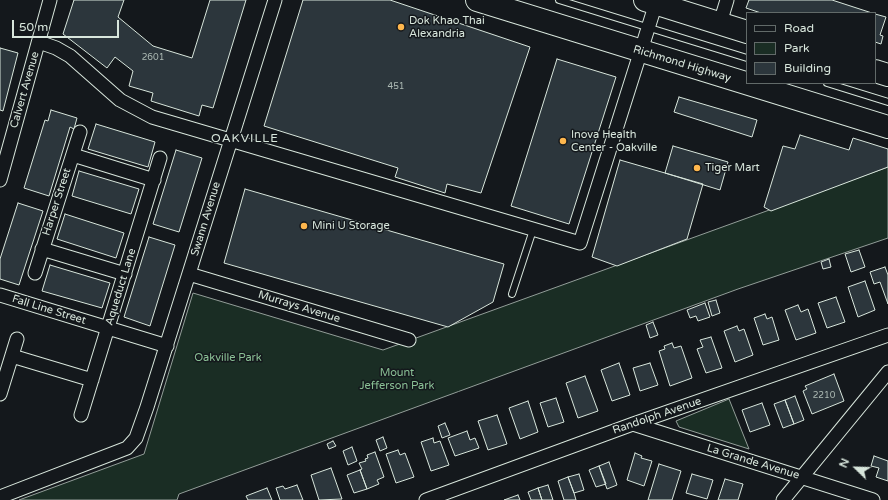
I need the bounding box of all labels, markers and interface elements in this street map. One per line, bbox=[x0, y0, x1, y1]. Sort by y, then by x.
scale bar bbox=[14, 12, 121, 38]
legend bbox=[746, 12, 876, 84]
place label: Dok Khao Thai Alexandria bbox=[409, 14, 485, 40]
text: 50 m bbox=[19, 20, 48, 34]
text: Road bbox=[784, 21, 814, 35]
marker: Dok Khao Thai Alexandria bbox=[396, 22, 406, 32]
text: Park bbox=[784, 41, 810, 55]
street label: Richmond Highway bbox=[632, 43, 732, 85]
street label: Calvert Avenue bbox=[8, 50, 42, 130]
house number: 2601 bbox=[142, 53, 164, 63]
text: Building bbox=[784, 61, 831, 75]
house number: 451 bbox=[388, 82, 404, 92]
place label: Inova Health Center - Oakville bbox=[571, 128, 657, 154]
district label: OAKVILLE bbox=[211, 132, 279, 146]
marker: Inova Health Center - Oakville bbox=[558, 136, 568, 146]
place label: Tiger Mart bbox=[705, 161, 760, 175]
marker: Tiger Mart bbox=[692, 163, 702, 173]
street label: Harper Street bbox=[40, 166, 74, 238]
street label: Swann Avenue bbox=[188, 180, 224, 258]
place label: Mini U Storage bbox=[312, 219, 390, 233]
marker: Mini U Storage bbox=[299, 221, 309, 231]
street label: Aqueduct Lane bbox=[103, 247, 139, 327]
street label: Murrays Avenue bbox=[256, 288, 342, 326]
street label: Fall Line Street bbox=[10, 292, 88, 328]
park label: Oakville Park bbox=[194, 351, 262, 365]
park label: Mount Jefferson Park bbox=[359, 366, 435, 392]
house number: 2210 bbox=[813, 391, 835, 401]
street label: Randolph Avenue bbox=[611, 395, 703, 437]
street label: La Grande Avenue bbox=[705, 442, 801, 482]
north arrow bbox=[836, 448, 876, 488]
text: N bbox=[837, 457, 852, 470]

